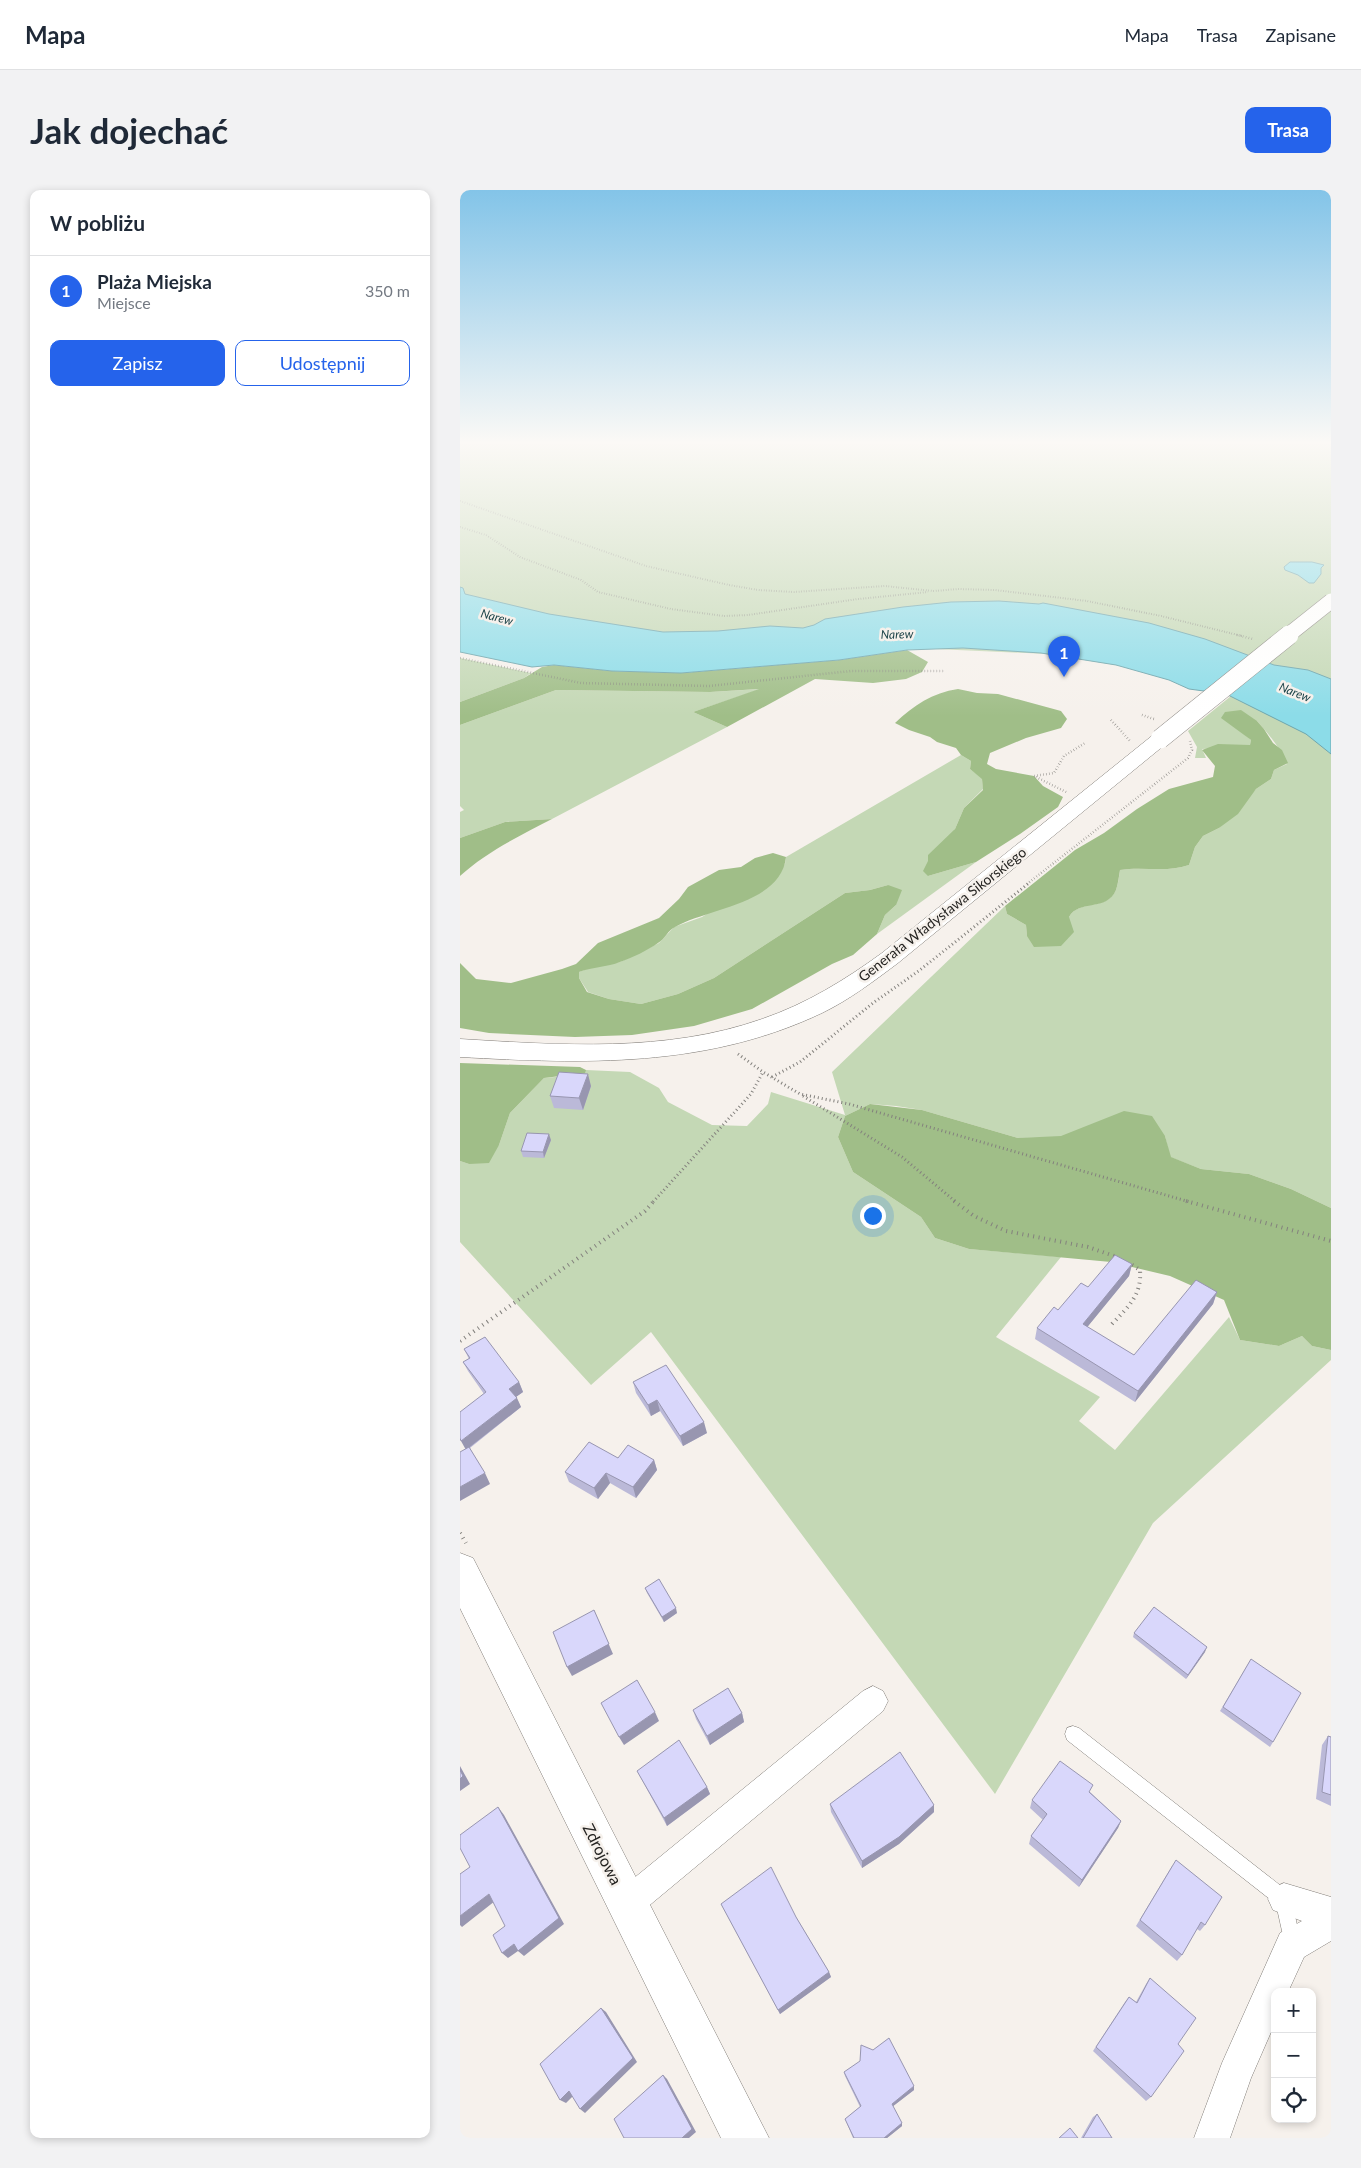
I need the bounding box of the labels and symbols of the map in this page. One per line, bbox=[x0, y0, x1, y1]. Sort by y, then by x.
water label: Narew bbox=[479, 606, 515, 629]
water label: Narew bbox=[880, 626, 914, 642]
pin: 1 bbox=[1048, 636, 1080, 677]
water label: Narew bbox=[1277, 679, 1313, 705]
street label: Generała Władysława Sikorskiego bbox=[855, 843, 1029, 985]
your location bbox=[860, 1203, 886, 1229]
street label: Zdrojowa bbox=[580, 1820, 626, 1888]

